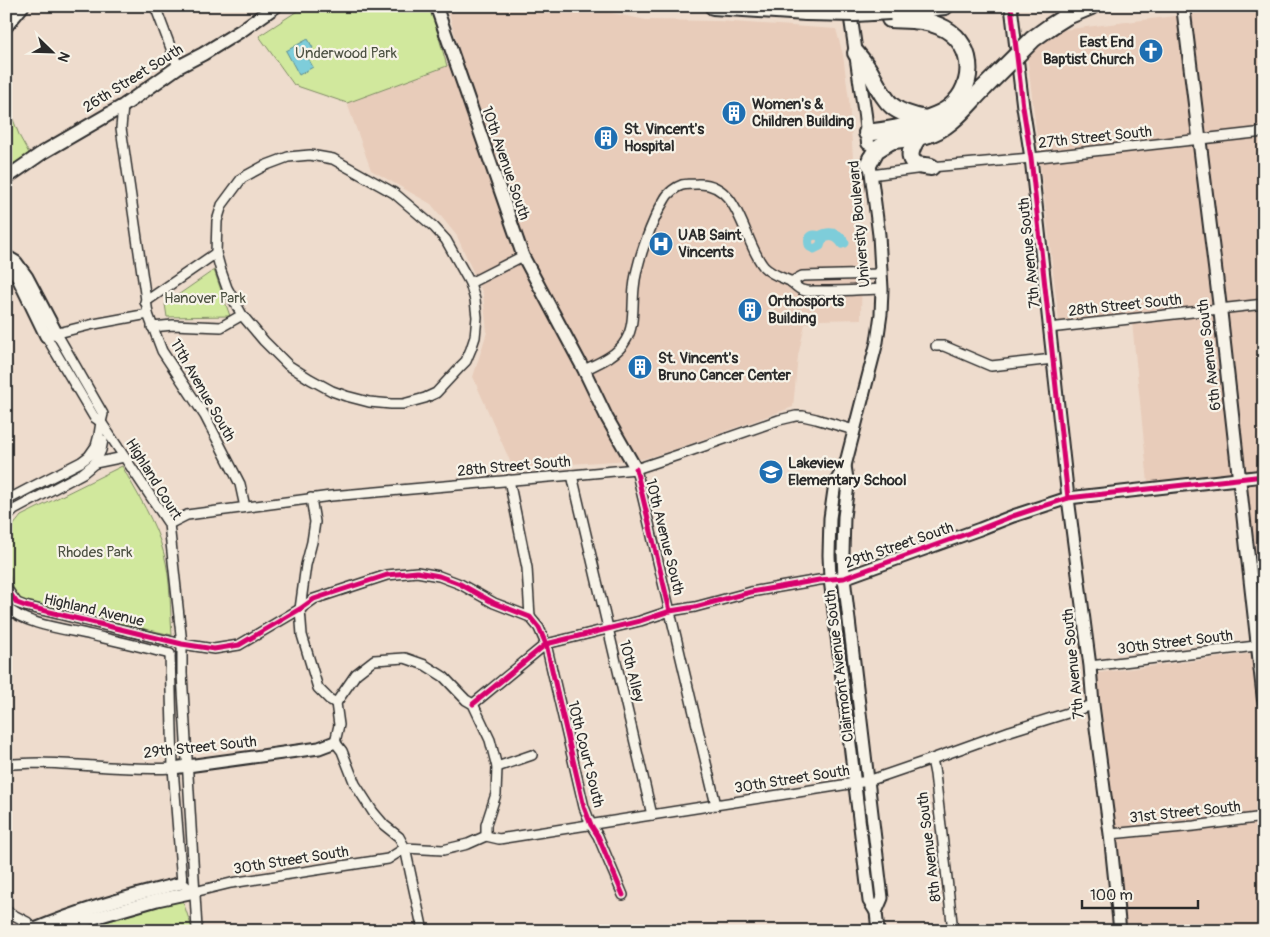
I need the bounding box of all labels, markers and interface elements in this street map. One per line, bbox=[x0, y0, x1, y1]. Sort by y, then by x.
north arrow bbox=[28, 28, 78, 78]
place label: East End Baptist Church bbox=[1043, 33, 1134, 69]
church icon: East End Baptist Church bbox=[1138, 38, 1164, 64]
street label: 26th Street South bbox=[80, 40, 187, 117]
park label: Underwood Park bbox=[295, 44, 398, 63]
text: N bbox=[54, 49, 73, 65]
place label: Women's & Children Building bbox=[752, 95, 855, 131]
building icon: Women's & Children Building bbox=[721, 100, 747, 126]
street label: 10th Avenue South bbox=[477, 104, 534, 223]
place label: St. Vincent's Hospital bbox=[624, 120, 704, 156]
street label: 27th Street South bbox=[1037, 122, 1153, 153]
building icon: St. Vincent's Hospital bbox=[593, 125, 619, 151]
street label: University Boulevard bbox=[844, 160, 875, 288]
street label: 7th Avenue South bbox=[1014, 197, 1045, 309]
place label: UAB Saint Vincents bbox=[678, 226, 743, 262]
hospital icon: UAB Saint Vincents bbox=[648, 231, 674, 257]
park label: Hanover Park bbox=[164, 289, 247, 308]
street label: 28th Street South bbox=[1068, 290, 1183, 321]
place label: Orthosports Building bbox=[768, 292, 844, 328]
building icon: Orthosports Building bbox=[737, 297, 763, 323]
street label: 6th Avenue South bbox=[1193, 298, 1226, 412]
street label: 11th Avenue South bbox=[166, 336, 240, 445]
place label: St. Vincent's Bruno Cancer Center bbox=[658, 349, 792, 385]
building icon: St. Vincent's Bruno Cancer Center bbox=[627, 354, 653, 380]
street label: Highland Court bbox=[121, 435, 187, 524]
street label: 28th Street South bbox=[457, 452, 571, 481]
place label: Lakeview Elementary School bbox=[788, 454, 907, 490]
school or university icon: Lakeview Elementary School bbox=[758, 459, 784, 485]
street label: 10th Avenue South bbox=[641, 477, 688, 597]
street label: 29th Street South bbox=[842, 518, 956, 573]
park label: Rhodes Park bbox=[58, 543, 133, 562]
street label: Clairmont Avenue South bbox=[821, 589, 858, 743]
street label: Highland Avenue bbox=[42, 590, 146, 631]
street label: 7th Avenue South bbox=[1058, 608, 1089, 720]
street label: 30th Street South bbox=[1116, 626, 1234, 659]
street label: 10th Alley bbox=[615, 638, 649, 705]
street label: 10th Court South bbox=[563, 699, 608, 809]
street label: 29th Street South bbox=[142, 732, 258, 763]
street label: 30th Street South bbox=[733, 761, 851, 798]
street label: 8th Avenue South bbox=[913, 791, 946, 903]
street label: 31st Street South bbox=[1129, 797, 1242, 828]
street label: 30th Street South bbox=[232, 842, 350, 879]
scale bar bbox=[1082, 877, 1199, 909]
text: 100 m bbox=[1090, 886, 1133, 905]

